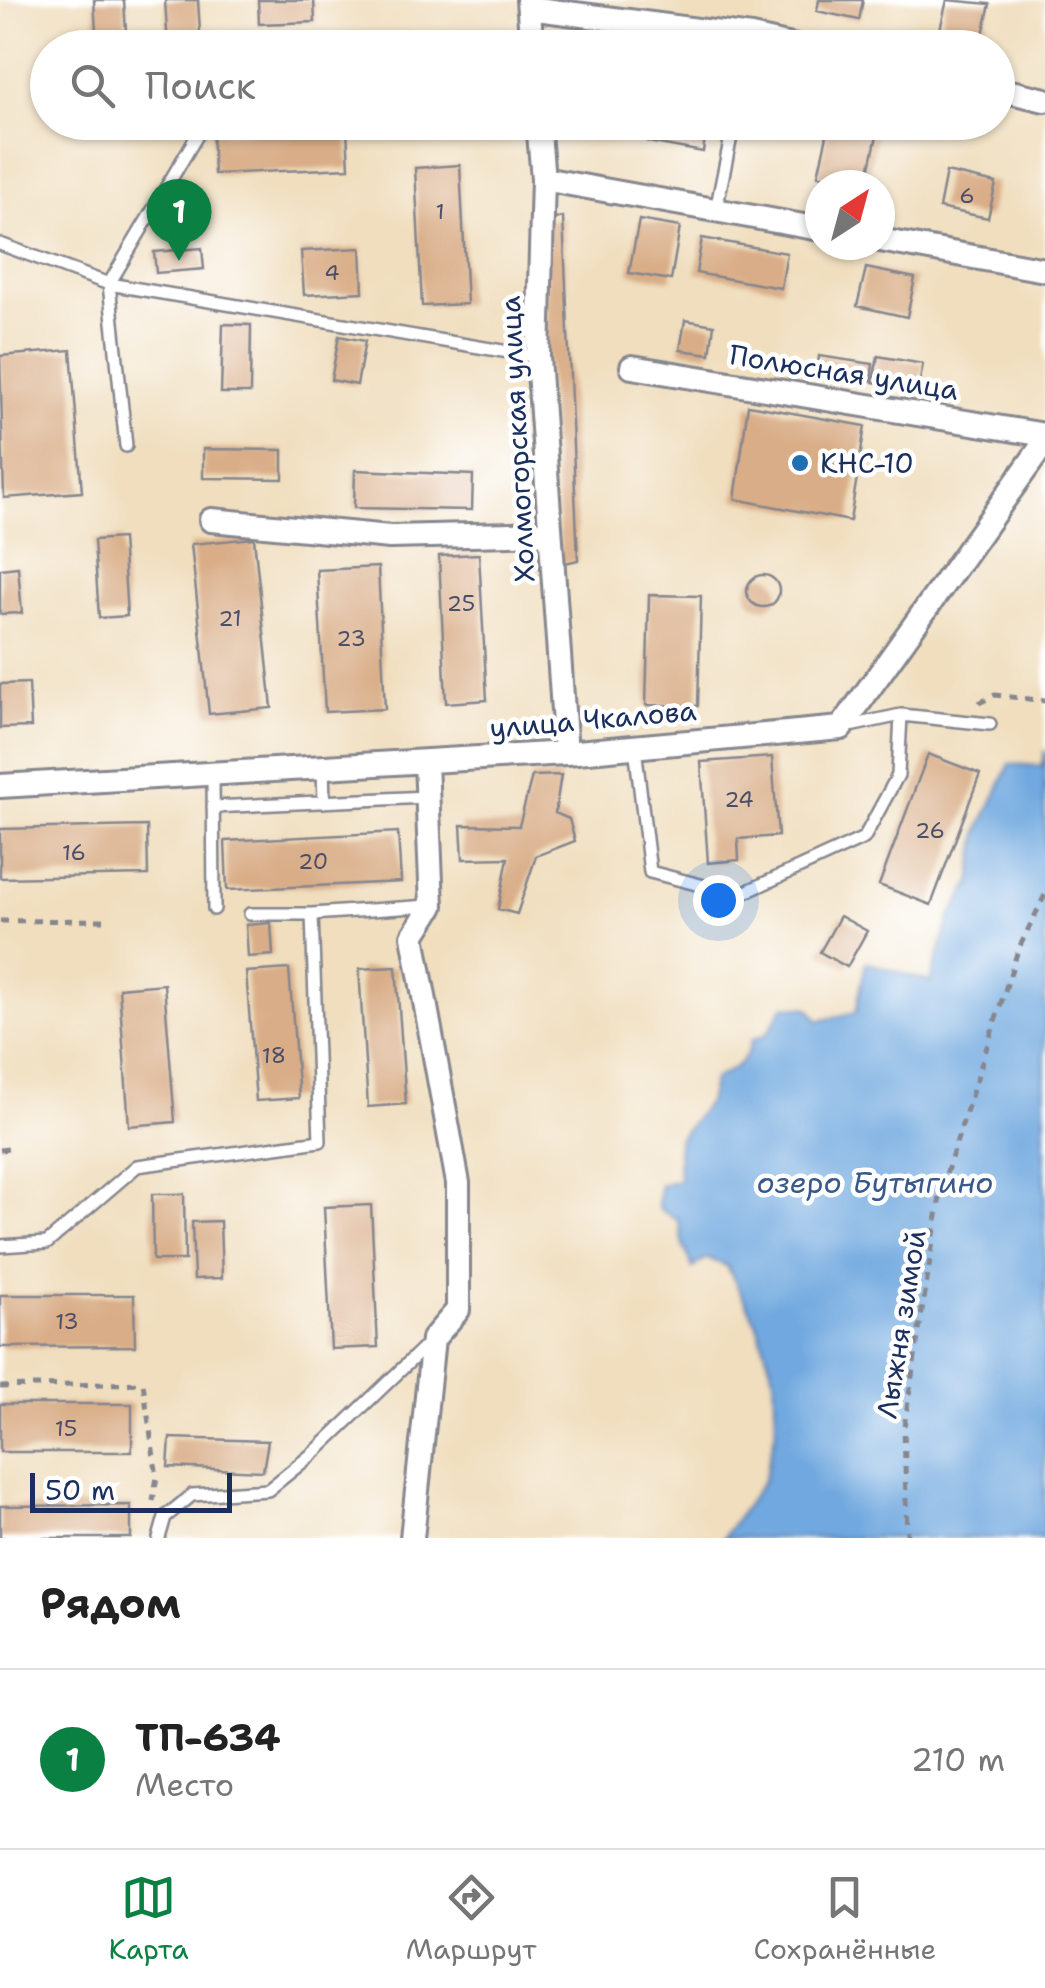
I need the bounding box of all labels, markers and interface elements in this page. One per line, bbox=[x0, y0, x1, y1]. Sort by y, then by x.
search box bbox=[30, 30, 1015, 140]
icon: search bbox=[65, 58, 120, 113]
text: Поиск bbox=[145, 60, 256, 111]
north arrow bbox=[805, 170, 895, 260]
pin: 1 bbox=[146, 178, 212, 261]
house number: 6 bbox=[959, 181, 975, 210]
house number: 1 bbox=[435, 197, 445, 226]
house number: 4 bbox=[324, 258, 340, 287]
street label: Холмогорская улица bbox=[491, 295, 543, 583]
street label: Полюсная улица bbox=[727, 335, 961, 409]
place label: КНС-10 bbox=[820, 444, 914, 482]
marker: КНС-10 bbox=[789, 452, 811, 474]
house number: 25 bbox=[447, 589, 475, 618]
house number: 21 bbox=[218, 604, 242, 633]
house number: 23 bbox=[336, 624, 366, 653]
street label: улица Чкалова bbox=[488, 691, 698, 747]
house number: 24 bbox=[724, 785, 754, 814]
house number: 26 bbox=[915, 816, 945, 845]
house number: 16 bbox=[62, 838, 86, 867]
house number: 20 bbox=[298, 847, 328, 876]
your location bbox=[693, 875, 744, 926]
house number: 18 bbox=[262, 1041, 286, 1070]
water label: озеро Бутыгино bbox=[757, 1162, 993, 1203]
street label: Лыжня зимой bbox=[867, 1227, 935, 1421]
house number: 13 bbox=[55, 1307, 79, 1336]
house number: 15 bbox=[55, 1414, 77, 1443]
scale bar bbox=[30, 1468, 232, 1512]
text: 50 m bbox=[45, 1471, 115, 1509]
text: Рядом bbox=[40, 1575, 181, 1631]
text: ТП-634 bbox=[135, 1712, 281, 1763]
text: 1 bbox=[65, 1738, 80, 1781]
text: 210 m bbox=[911, 1738, 1005, 1781]
text: Место bbox=[135, 1763, 234, 1806]
tab: Карта bbox=[109, 1870, 189, 1968]
tab: Маршрут bbox=[406, 1870, 536, 1968]
tab: Сохранённые bbox=[754, 1870, 936, 1968]

